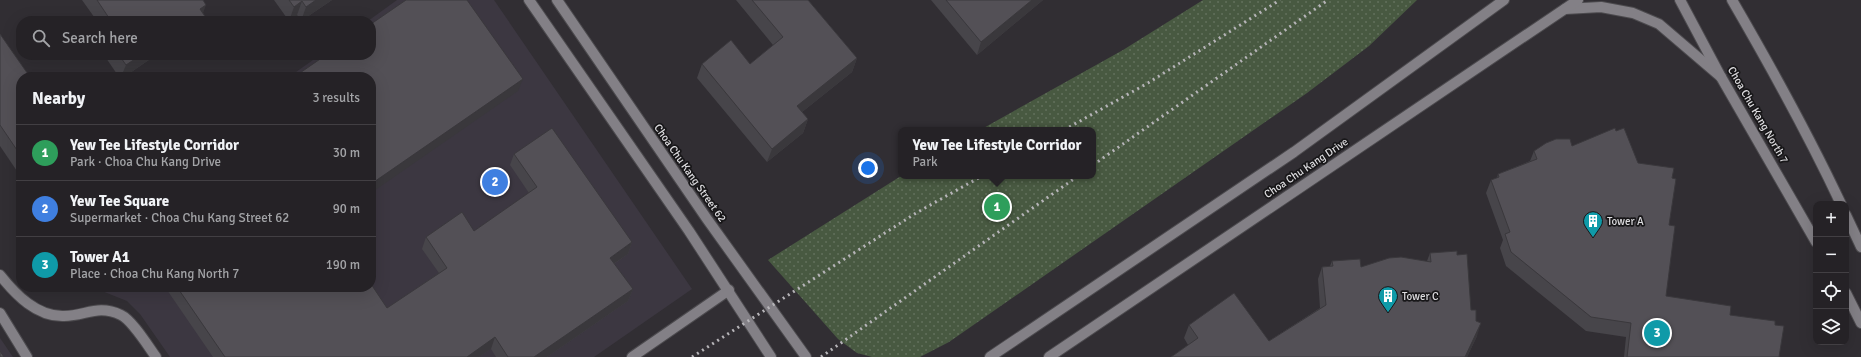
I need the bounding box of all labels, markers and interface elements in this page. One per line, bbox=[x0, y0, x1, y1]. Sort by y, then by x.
search box bbox=[16, 16, 376, 60]
icon: search bbox=[30, 27, 52, 49]
text: Search here bbox=[62, 29, 138, 47]
street label: Choa Chu Kang North 7 bbox=[1725, 64, 1791, 166]
text: Nearby bbox=[32, 88, 85, 109]
text: 3 results bbox=[312, 90, 360, 106]
street label: Choa Chu Kang Street 62 bbox=[651, 121, 729, 225]
popup bbox=[898, 127, 1096, 179]
street label: Choa Chu Kang Drive bbox=[1262, 135, 1350, 201]
text: Yew Tee Lifestyle Corridor bbox=[70, 136, 239, 154]
text: Yew Tee Lifestyle Corridor bbox=[912, 136, 1082, 154]
text: 1 bbox=[41, 145, 49, 161]
text: 30 m bbox=[333, 145, 360, 161]
text: Park · Choa Chu Kang Drive bbox=[70, 154, 221, 170]
text: Park bbox=[912, 154, 937, 170]
your location bbox=[858, 158, 878, 178]
pin: 2 bbox=[482, 167, 508, 197]
text: Yew Tee Square bbox=[70, 192, 169, 210]
pin: 1 bbox=[984, 192, 1010, 222]
text: 2 bbox=[41, 201, 49, 217]
text: 90 m bbox=[333, 201, 360, 217]
map controls bbox=[1813, 201, 1849, 345]
button: + bbox=[1813, 201, 1849, 237]
text: Supermarket · Choa Chu Kang Street 62 bbox=[70, 210, 289, 226]
building icon: Tower A bbox=[1582, 210, 1604, 238]
place label: Tower A bbox=[1607, 215, 1644, 228]
button: − bbox=[1813, 237, 1849, 273]
text: Tower A1 bbox=[70, 248, 130, 266]
text: 3 bbox=[41, 257, 49, 273]
text: 190 m bbox=[326, 257, 360, 273]
text: Place · Choa Chu Kang North 7 bbox=[70, 266, 239, 282]
button: locate bbox=[1813, 273, 1849, 309]
building icon: Tower C bbox=[1377, 285, 1399, 313]
place label: Tower C bbox=[1402, 290, 1439, 303]
button: layers bbox=[1813, 309, 1849, 345]
pin: 3 bbox=[1644, 318, 1670, 348]

